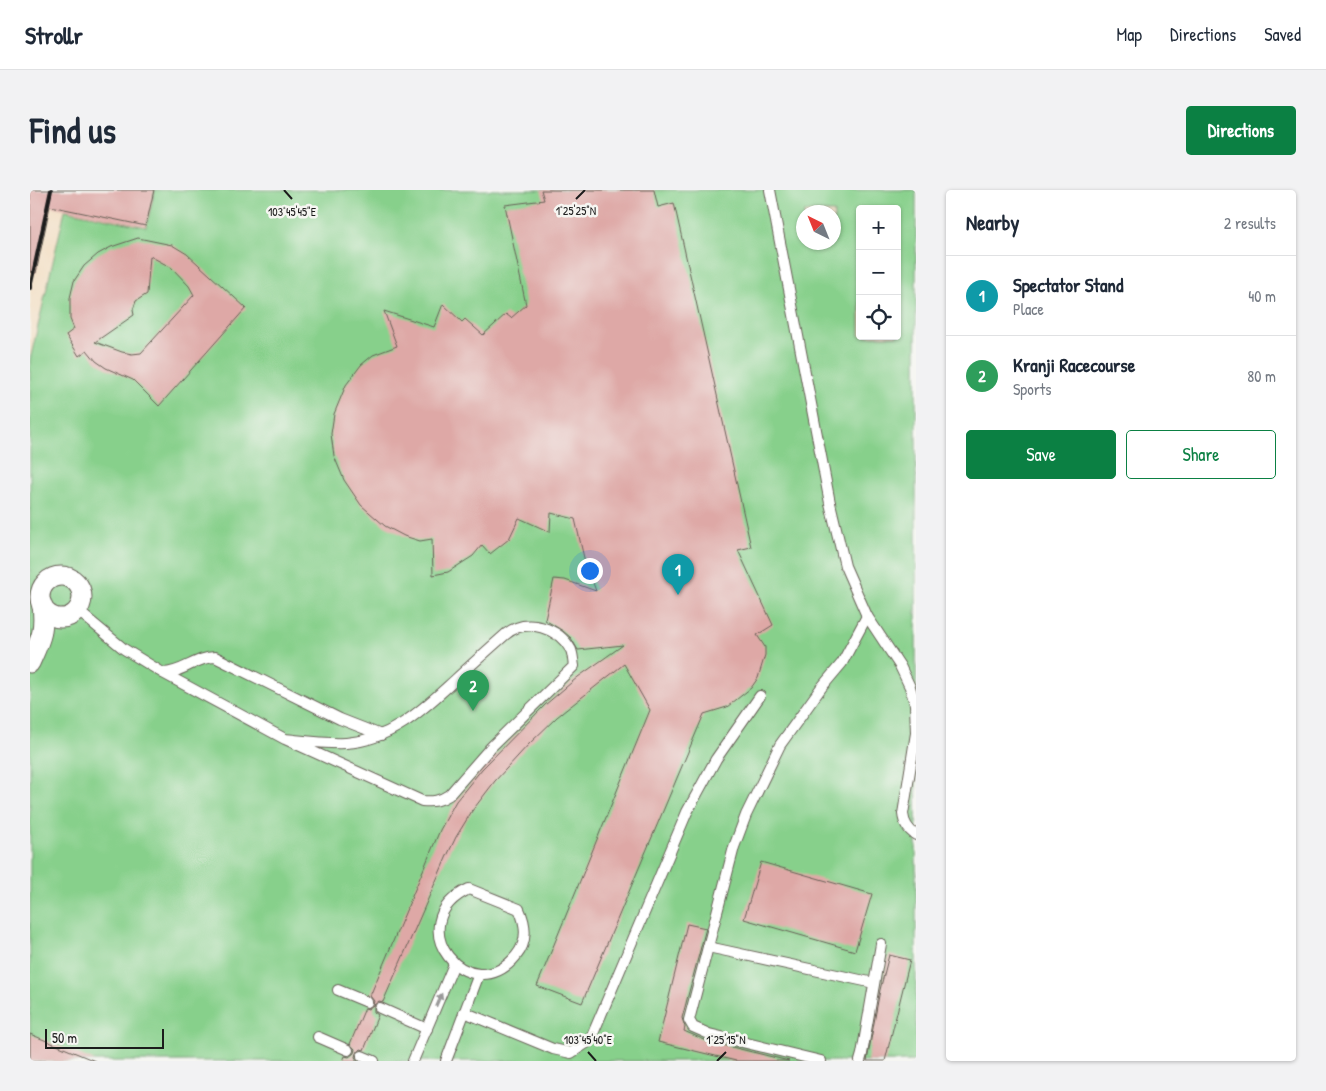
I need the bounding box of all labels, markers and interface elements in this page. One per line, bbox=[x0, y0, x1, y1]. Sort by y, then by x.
text: Strollr bbox=[25, 19, 83, 51]
text: Map bbox=[1117, 22, 1142, 47]
text: Directions bbox=[1170, 22, 1236, 47]
text: Saved bbox=[1264, 22, 1301, 47]
button: Directions bbox=[1186, 106, 1296, 155]
text: Find us bbox=[30, 107, 116, 154]
text: 1°25'25"N bbox=[556, 202, 596, 219]
text: 103°45'45"E bbox=[268, 203, 317, 220]
north arrow bbox=[796, 205, 841, 250]
map controls bbox=[856, 205, 901, 340]
button: + bbox=[856, 205, 901, 250]
text: Nearby bbox=[966, 208, 1019, 237]
text: 2 results bbox=[1224, 212, 1276, 234]
button: − bbox=[856, 250, 901, 295]
text: Spectator Stand bbox=[1013, 272, 1123, 298]
text: 1 bbox=[979, 285, 985, 307]
text: 40 m bbox=[1248, 285, 1276, 307]
button: locate bbox=[856, 295, 901, 340]
text: Place bbox=[1013, 298, 1044, 320]
text: Kranji Racecourse bbox=[1013, 352, 1135, 378]
text: 2 bbox=[978, 365, 986, 387]
text: 80 m bbox=[1247, 365, 1276, 387]
text: Sports bbox=[1013, 378, 1051, 400]
button: Save bbox=[966, 430, 1116, 479]
button: Share bbox=[1126, 430, 1276, 479]
pin: 1 bbox=[662, 554, 694, 595]
your location bbox=[577, 558, 603, 584]
pin: 2 bbox=[457, 670, 489, 711]
one-way arrow bbox=[436, 993, 444, 1007]
scale bar bbox=[45, 1026, 164, 1049]
text: 50 m bbox=[52, 1028, 77, 1047]
text: 103°45'40"E bbox=[564, 1031, 613, 1048]
text: 1°25'15"N bbox=[706, 1031, 746, 1048]

